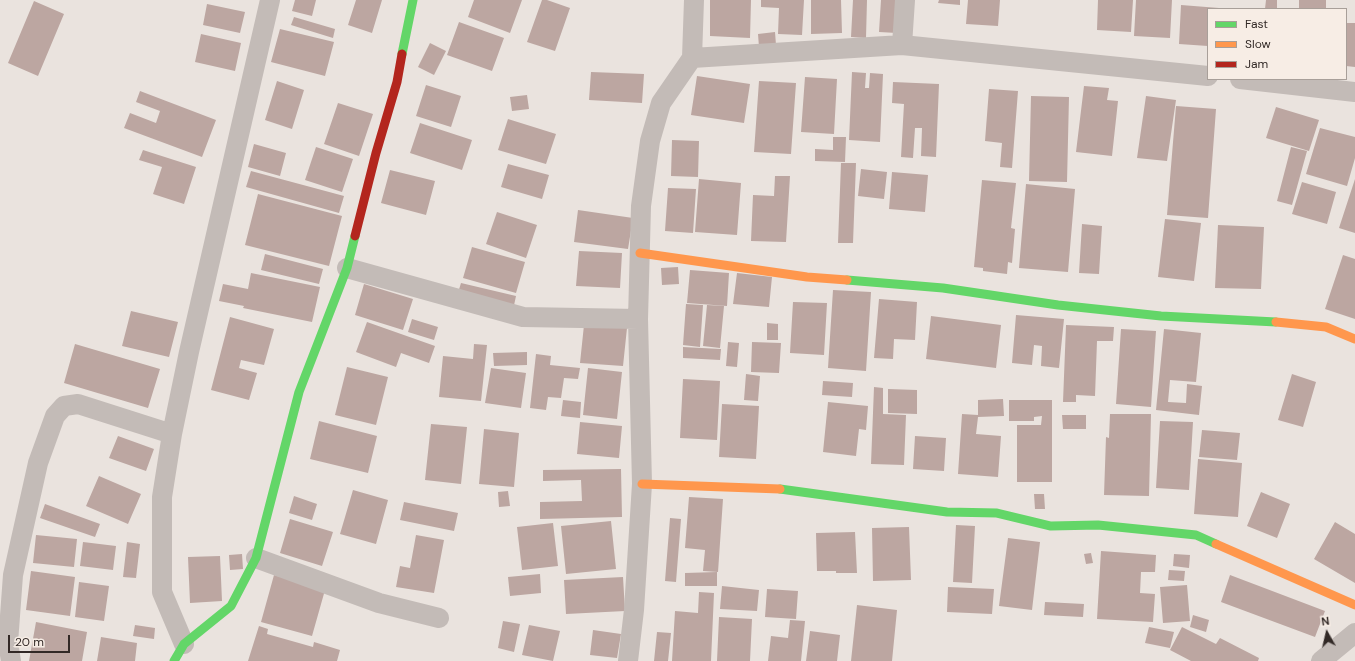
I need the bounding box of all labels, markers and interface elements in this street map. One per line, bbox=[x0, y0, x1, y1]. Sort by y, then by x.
legend bbox=[1207, 8, 1347, 80]
text: Fast bbox=[1245, 16, 1268, 32]
text: Slow bbox=[1245, 36, 1271, 52]
text: Jam bbox=[1245, 56, 1268, 72]
north arrow bbox=[1307, 613, 1347, 653]
text: N bbox=[1320, 614, 1330, 629]
scale bar bbox=[10, 627, 72, 653]
text: 20 m bbox=[15, 634, 44, 650]

